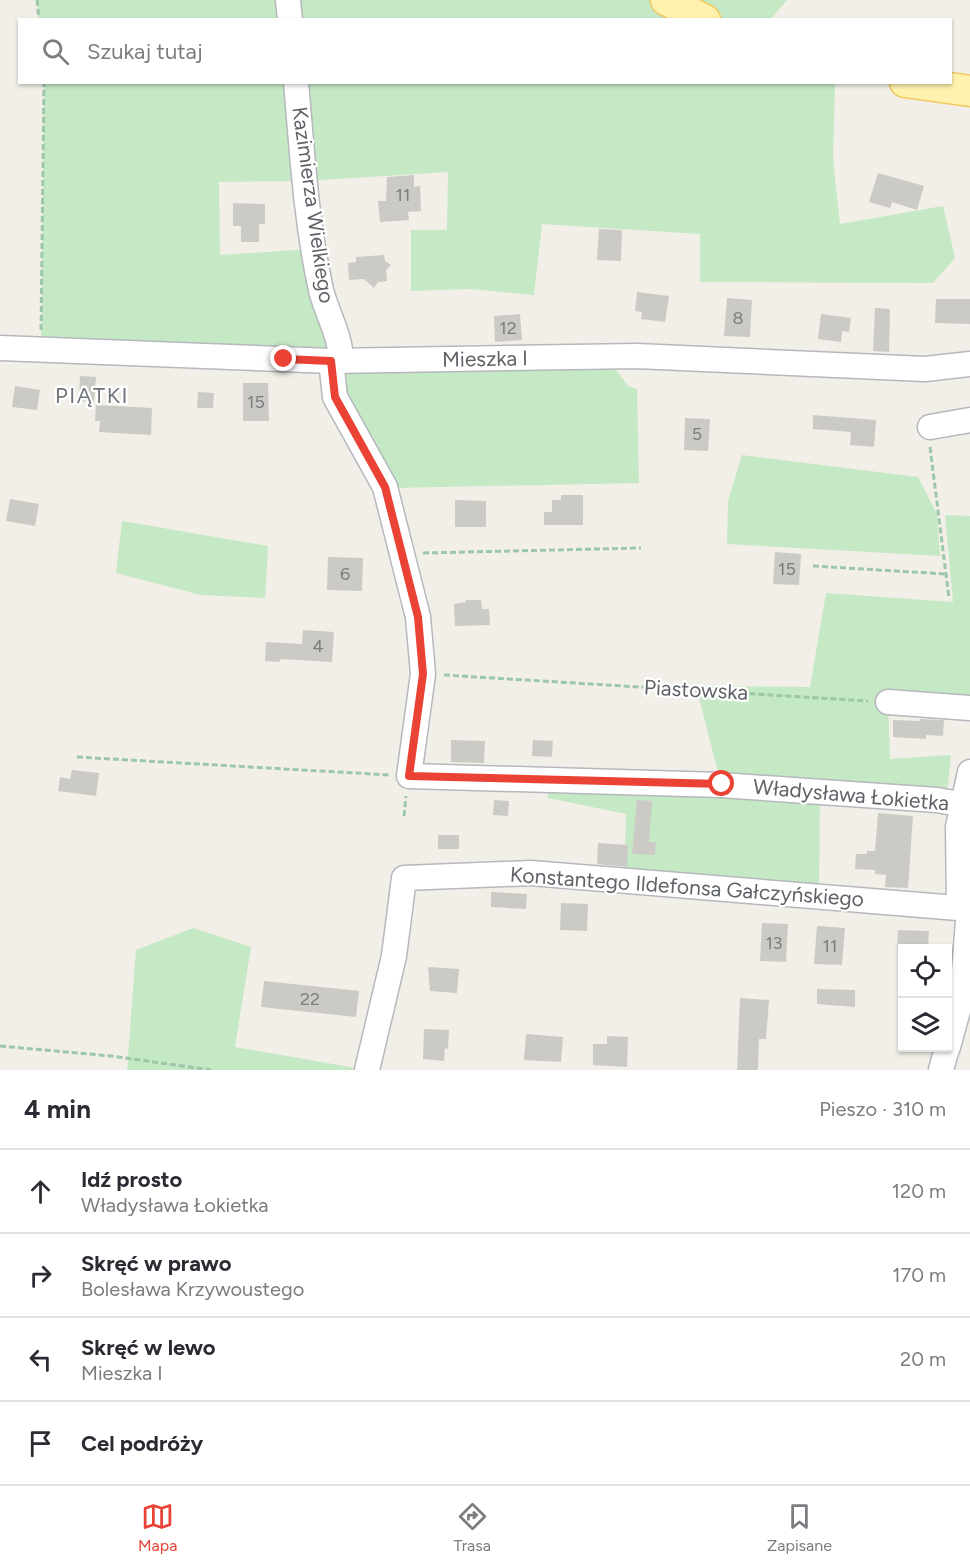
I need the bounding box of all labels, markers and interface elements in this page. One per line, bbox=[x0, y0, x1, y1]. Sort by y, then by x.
search box bbox=[18, 18, 952, 84]
icon: search bbox=[39, 35, 72, 68]
text: Szukaj tutaj bbox=[87, 38, 203, 65]
street label: Kazimierza Wielkiego bbox=[287, 105, 340, 305]
house number: 11 bbox=[396, 184, 410, 206]
house number: 8 bbox=[732, 307, 744, 329]
house number: 12 bbox=[499, 317, 517, 339]
route end bbox=[270, 345, 296, 371]
street label: Mieszka I bbox=[442, 345, 528, 372]
district label: PIĄTKI bbox=[55, 382, 129, 409]
house number: 15 bbox=[247, 391, 265, 413]
house number: 5 bbox=[692, 423, 702, 445]
house number: 15 bbox=[778, 558, 796, 580]
house number: 6 bbox=[340, 563, 350, 585]
house number: 4 bbox=[312, 635, 324, 657]
street label: Piastowska bbox=[643, 674, 749, 705]
route start bbox=[708, 770, 734, 796]
street label: Władysława Łokietka bbox=[752, 773, 950, 816]
street label: Konstantego Ildefonsa Gałczyńskiego bbox=[509, 862, 865, 911]
house number: 13 bbox=[765, 932, 783, 954]
house number: 11 bbox=[823, 935, 837, 957]
map controls bbox=[898, 944, 952, 1052]
button: locate bbox=[898, 944, 952, 998]
house number: 22 bbox=[300, 988, 320, 1010]
button: layers bbox=[898, 998, 952, 1052]
text: 4 min bbox=[24, 1093, 91, 1125]
text: Pieszo · 310 m bbox=[819, 1097, 946, 1121]
text: Idź prosto bbox=[81, 1166, 182, 1193]
icon: ahead bbox=[24, 1175, 57, 1208]
text: 120 m bbox=[892, 1179, 946, 1203]
text: Władysława Łokietka bbox=[81, 1193, 268, 1217]
text: Skręć w prawo bbox=[81, 1250, 231, 1277]
icon: right bbox=[24, 1259, 57, 1292]
text: 170 m bbox=[892, 1263, 946, 1287]
text: Bolesława Krzywoustego bbox=[81, 1277, 304, 1301]
text: Skręć w lewo bbox=[81, 1334, 216, 1361]
icon: left bbox=[24, 1343, 57, 1376]
text: 20 m bbox=[900, 1347, 946, 1371]
text: Mieszka I bbox=[81, 1361, 163, 1385]
icon: arrive bbox=[24, 1427, 57, 1460]
text: Cel podróży bbox=[81, 1430, 203, 1457]
tab: Mapa bbox=[138, 1500, 177, 1555]
tab: Trasa bbox=[454, 1500, 491, 1555]
tab: Zapisane bbox=[767, 1500, 832, 1555]

